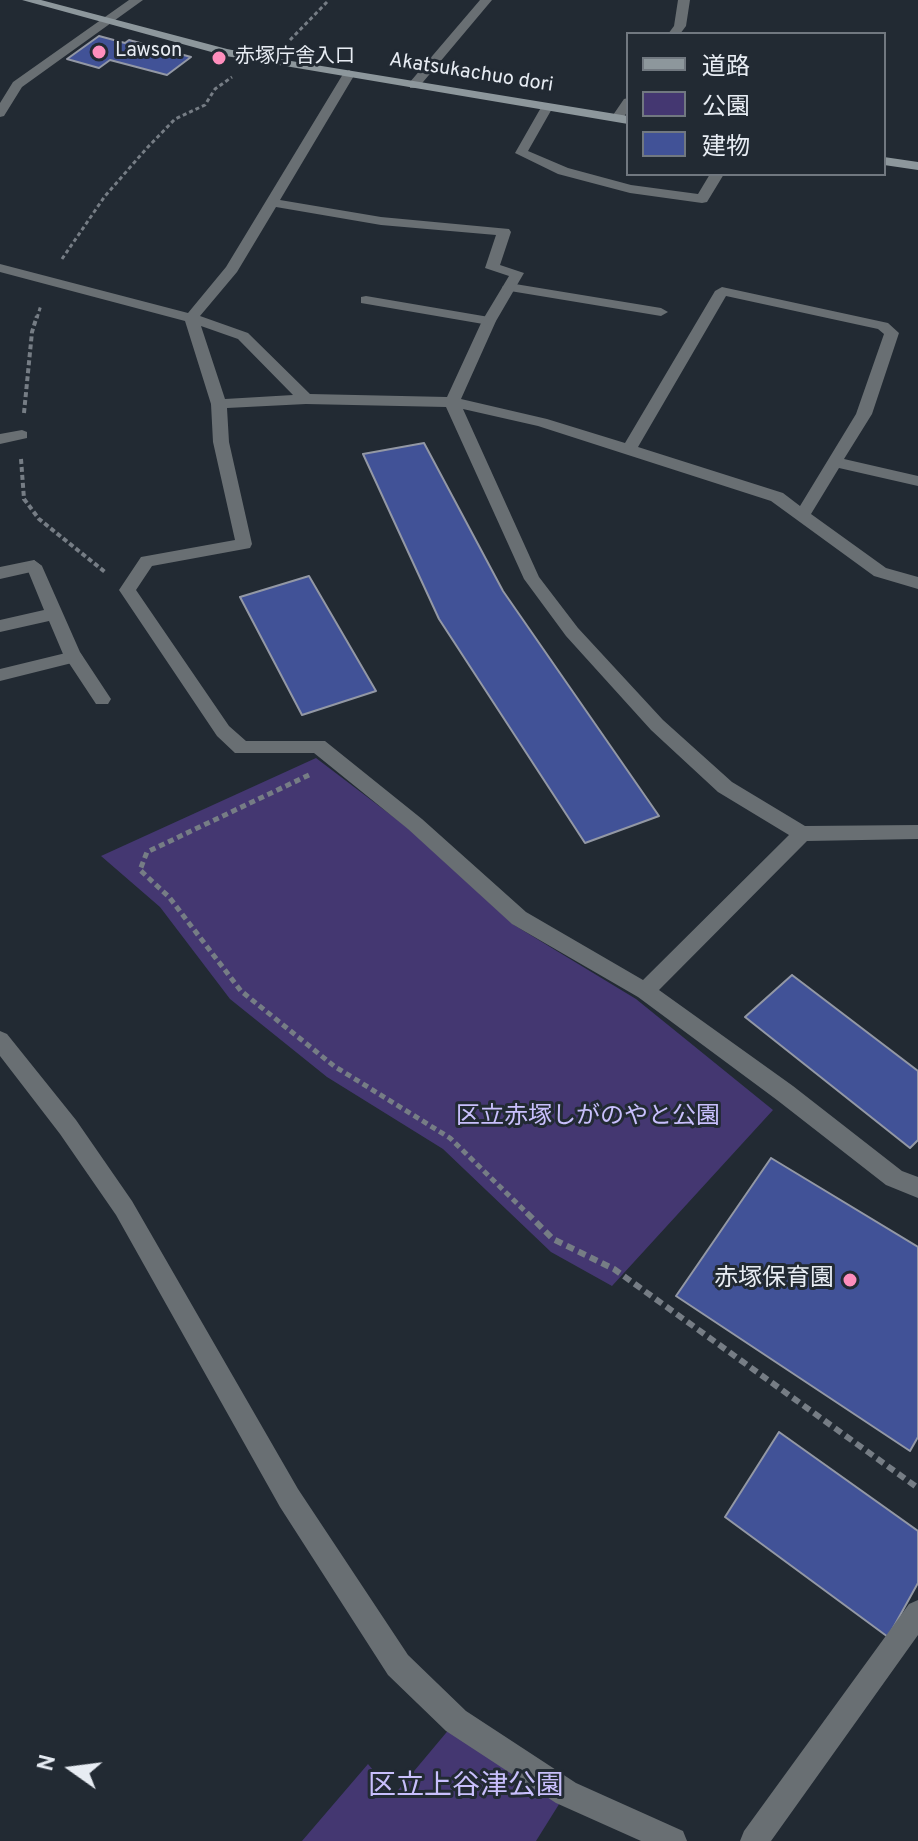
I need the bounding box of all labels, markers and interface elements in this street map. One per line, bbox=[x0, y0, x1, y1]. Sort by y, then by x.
legend bbox=[626, 32, 886, 176]
place label: Lawson bbox=[115, 40, 182, 64]
marker: Lawson bbox=[90, 43, 108, 61]
place label: 赤塚庁舎入口 bbox=[235, 46, 355, 70]
marker: 赤塚庁舎入口 bbox=[210, 49, 228, 67]
street label: Akatsukachuo dori bbox=[387, 49, 555, 99]
text: 道路 bbox=[702, 53, 750, 83]
text: 公園 bbox=[702, 93, 750, 123]
text: 建物 bbox=[702, 133, 750, 163]
park label: 区立赤塚しがのやと公園 bbox=[456, 1104, 720, 1132]
place label: 赤塚保育園 bbox=[714, 1266, 834, 1294]
marker: 赤塚保育園 bbox=[841, 1271, 859, 1289]
north arrow bbox=[32, 1729, 112, 1809]
text: N bbox=[33, 1752, 63, 1774]
park label: 区立上谷津公園 bbox=[368, 1771, 564, 1805]

